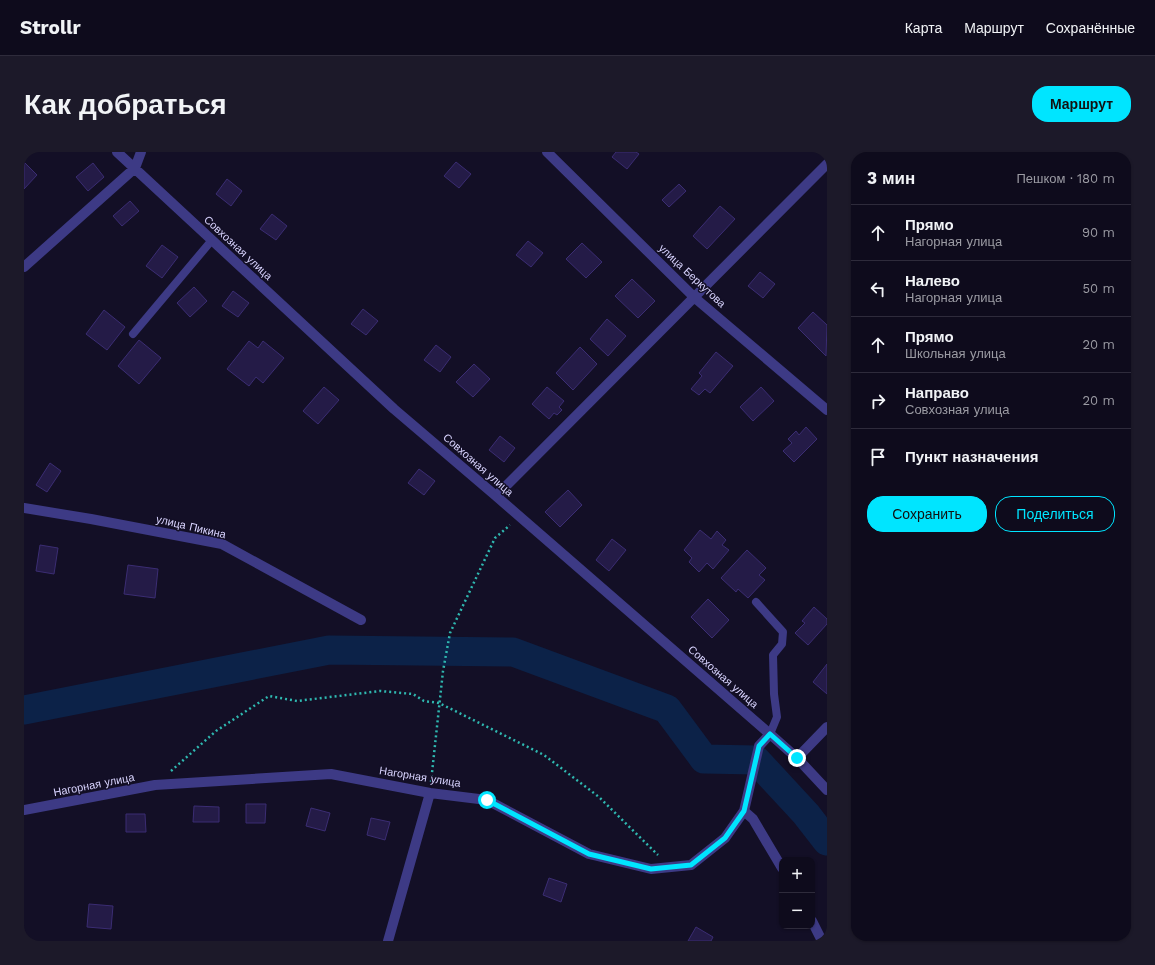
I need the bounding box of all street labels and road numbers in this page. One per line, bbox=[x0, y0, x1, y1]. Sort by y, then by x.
street label: Совхозная улица bbox=[201, 213, 275, 284]
street label: улица Беркутова bbox=[656, 242, 729, 311]
street label: Совхозная улица bbox=[440, 431, 516, 499]
street label: улица Пикина bbox=[155, 513, 228, 542]
street label: Совхозная улица bbox=[685, 643, 761, 711]
street label: Нагорная улица bbox=[378, 764, 462, 790]
street label: Нагорная улица bbox=[52, 771, 136, 799]

